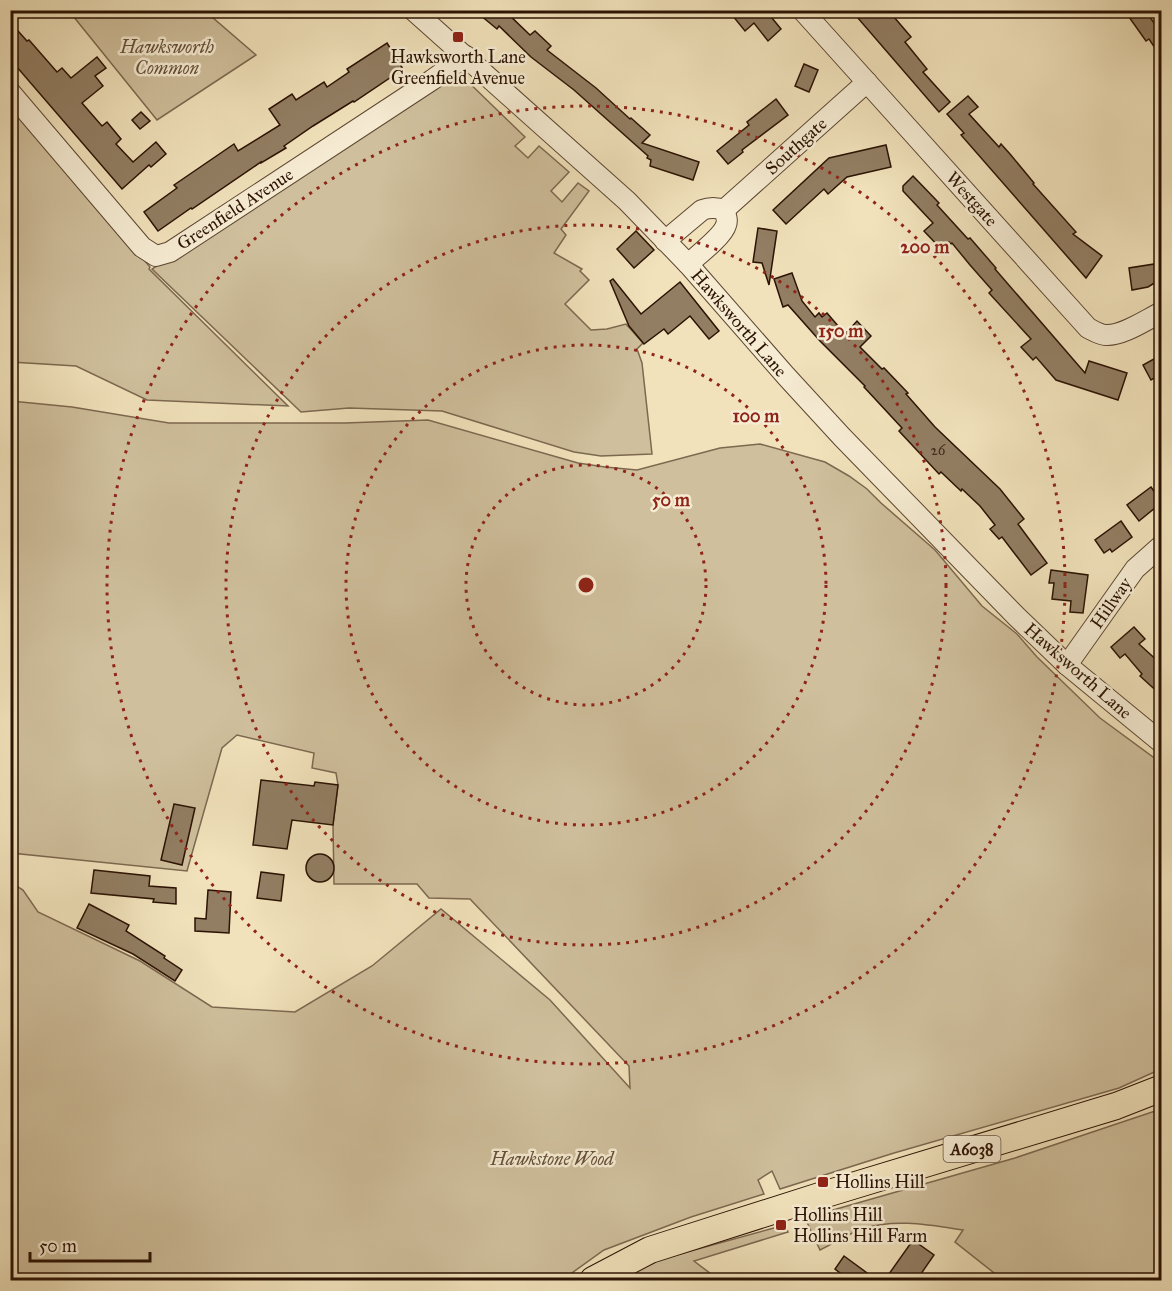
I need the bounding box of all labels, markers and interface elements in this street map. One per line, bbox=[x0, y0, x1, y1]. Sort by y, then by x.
marker: Hawksworth Lane Greenfield Avenue bbox=[451, 30, 465, 44]
park label: Hawksworth Common bbox=[119, 36, 214, 79]
place label: Hawksworth Lane Greenfield Avenue bbox=[390, 46, 526, 89]
street label: Southgate bbox=[761, 113, 832, 180]
street label: Greenfield Avenue bbox=[173, 163, 297, 255]
street label: Westgate bbox=[941, 167, 1002, 232]
text: 200 m bbox=[901, 236, 950, 258]
street label: Hawksworth Lane bbox=[686, 265, 792, 381]
text: 150 m bbox=[819, 320, 864, 342]
text: 100 m bbox=[733, 405, 780, 427]
house number: 26 bbox=[930, 441, 947, 459]
text: 50 m bbox=[652, 489, 691, 511]
street label: Hillway bbox=[1085, 573, 1137, 633]
centre of rings bbox=[576, 575, 596, 595]
street label: Hawksworth Lane bbox=[1020, 618, 1136, 724]
road number: A6038 bbox=[944, 1136, 1000, 1162]
park label: Hawkstone Wood bbox=[489, 1148, 615, 1170]
place label: Hollins Hill bbox=[835, 1171, 925, 1193]
marker: Hollins Hill bbox=[816, 1175, 830, 1189]
place label: Hollins Hill Hollins Hill Farm bbox=[793, 1204, 927, 1247]
marker: Hollins Hill Hollins Hill Farm bbox=[774, 1218, 788, 1232]
scale bar bbox=[30, 1225, 150, 1263]
text: 50 m bbox=[39, 1235, 77, 1257]

